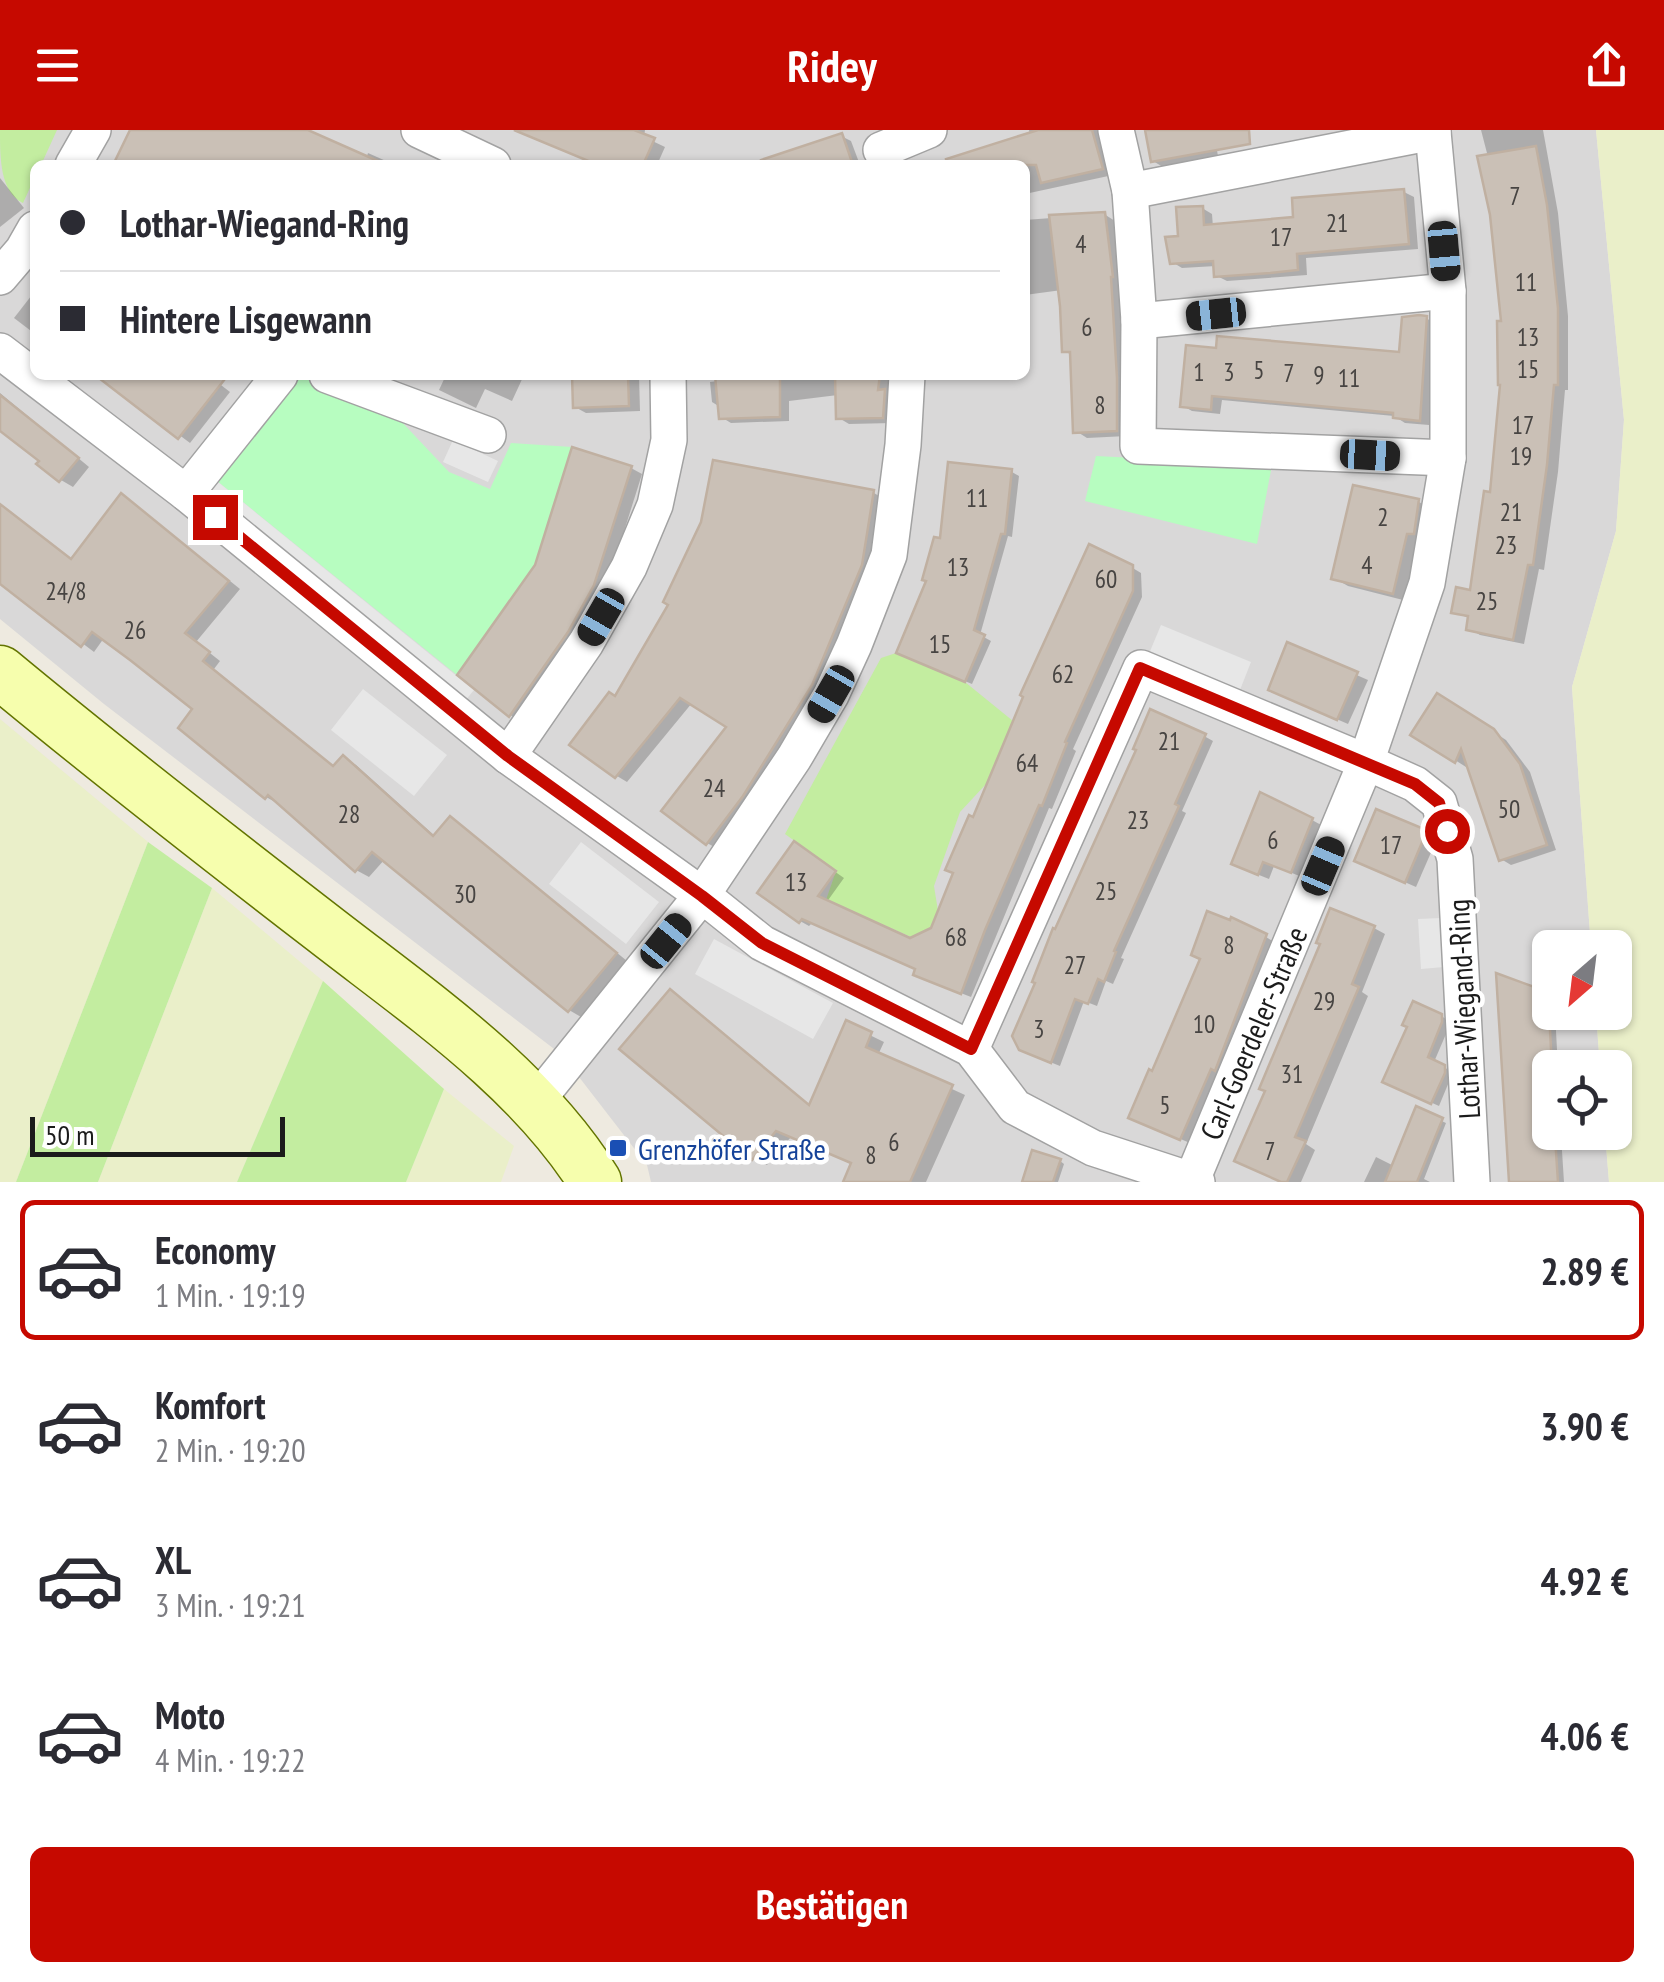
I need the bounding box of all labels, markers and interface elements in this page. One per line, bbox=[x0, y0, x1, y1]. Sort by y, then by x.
text: Ridey bbox=[787, 36, 877, 94]
icon: menu bbox=[30, 38, 85, 93]
icon: share bbox=[1579, 38, 1634, 93]
house number: 7 bbox=[1509, 180, 1521, 212]
text: Lothar-Wiegand-Ring bbox=[120, 198, 409, 247]
house number: 21 bbox=[1326, 207, 1348, 239]
car bbox=[1426, 220, 1462, 282]
house number: 17 bbox=[1270, 221, 1292, 253]
house number: 4 bbox=[1075, 228, 1087, 260]
house number: 11 bbox=[1515, 266, 1537, 298]
text: Hintere Lisgewann bbox=[120, 294, 372, 343]
car bbox=[1185, 296, 1247, 332]
house number: 6 bbox=[1081, 311, 1093, 343]
house number: 13 bbox=[1517, 321, 1539, 353]
house number: 15 bbox=[1517, 353, 1539, 385]
house number: 5 bbox=[1253, 354, 1265, 386]
house number: 1 bbox=[1193, 356, 1205, 388]
house number: 3 bbox=[1223, 356, 1235, 388]
house number: 7 bbox=[1283, 357, 1295, 389]
house number: 9 bbox=[1313, 359, 1325, 391]
house number: 11 bbox=[1338, 362, 1360, 394]
house number: 8 bbox=[1094, 389, 1106, 421]
house number: 17 bbox=[1512, 409, 1534, 441]
car bbox=[1339, 438, 1401, 472]
house number: 19 bbox=[1510, 440, 1532, 472]
house number: 11 bbox=[966, 482, 988, 514]
route end bbox=[193, 495, 238, 540]
house number: 21 bbox=[1500, 496, 1522, 528]
house number: 2 bbox=[1377, 501, 1389, 533]
house number: 23 bbox=[1495, 529, 1517, 561]
house number: 4 bbox=[1361, 549, 1373, 581]
house number: 13 bbox=[947, 551, 969, 583]
house number: 60 bbox=[1095, 563, 1117, 595]
house number: 24/8 bbox=[45, 575, 87, 607]
car bbox=[573, 584, 629, 650]
house number: 25 bbox=[1476, 585, 1498, 617]
house number: 26 bbox=[124, 614, 146, 646]
house number: 15 bbox=[929, 628, 951, 660]
house number: 62 bbox=[1052, 658, 1074, 690]
car bbox=[803, 661, 859, 727]
house number: 21 bbox=[1158, 725, 1180, 757]
house number: 64 bbox=[1016, 747, 1038, 779]
house number: 24 bbox=[703, 772, 725, 804]
house number: 50 bbox=[1498, 793, 1520, 825]
house number: 28 bbox=[338, 798, 360, 830]
house number: 23 bbox=[1127, 804, 1149, 836]
route start bbox=[1425, 809, 1470, 854]
house number: 6 bbox=[1267, 824, 1279, 856]
house number: 17 bbox=[1380, 829, 1402, 861]
car bbox=[1297, 833, 1349, 899]
house number: 13 bbox=[785, 866, 807, 898]
house number: 25 bbox=[1095, 875, 1117, 907]
house number: 30 bbox=[454, 878, 476, 910]
street label: Lothar-Wiegand-Ring bbox=[1438, 898, 1488, 1120]
car bbox=[635, 908, 697, 974]
house number: 68 bbox=[945, 921, 967, 953]
street label: Carl-Goerdeler-Straße bbox=[1191, 921, 1315, 1145]
house number: 8 bbox=[1223, 929, 1235, 961]
north arrow bbox=[1532, 930, 1632, 1030]
map controls bbox=[1532, 930, 1632, 1150]
house number: 27 bbox=[1064, 949, 1086, 981]
house number: 29 bbox=[1313, 985, 1335, 1017]
house number: 10 bbox=[1193, 1008, 1215, 1040]
house number: 3 bbox=[1033, 1013, 1045, 1045]
button: locate bbox=[1532, 1050, 1632, 1150]
house number: 31 bbox=[1281, 1058, 1303, 1090]
house number: 5 bbox=[1159, 1089, 1171, 1121]
scale bar bbox=[30, 1112, 285, 1156]
text: 50 m bbox=[45, 1116, 94, 1153]
house number: 6 bbox=[888, 1126, 900, 1158]
place label: Grenzhöfer Straße bbox=[638, 1129, 826, 1168]
house number: 7 bbox=[1264, 1135, 1276, 1167]
marker: Grenzhöfer Straße bbox=[607, 1137, 629, 1159]
house number: 8 bbox=[865, 1139, 877, 1171]
icon: car bbox=[35, 1225, 125, 1315]
text: Economy bbox=[155, 1225, 275, 1274]
text: 2.89 € bbox=[1540, 1246, 1629, 1295]
text: 1 Min. · 19:19 bbox=[155, 1274, 306, 1316]
icon: car bbox=[35, 1380, 125, 1470]
text: Komfort bbox=[155, 1380, 266, 1429]
text: 3.90 € bbox=[1540, 1401, 1629, 1450]
text: 2 Min. · 19:20 bbox=[155, 1429, 306, 1471]
icon: car bbox=[35, 1535, 125, 1625]
text: XL bbox=[155, 1535, 191, 1584]
text: 4.92 € bbox=[1540, 1556, 1629, 1605]
text: 3 Min. · 19:21 bbox=[155, 1584, 306, 1626]
icon: car bbox=[35, 1690, 125, 1780]
text: Moto bbox=[155, 1690, 225, 1739]
text: 4.06 € bbox=[1540, 1711, 1629, 1760]
text: 4 Min. · 19:22 bbox=[155, 1739, 306, 1781]
button: Bestätigen bbox=[30, 1847, 1634, 1962]

